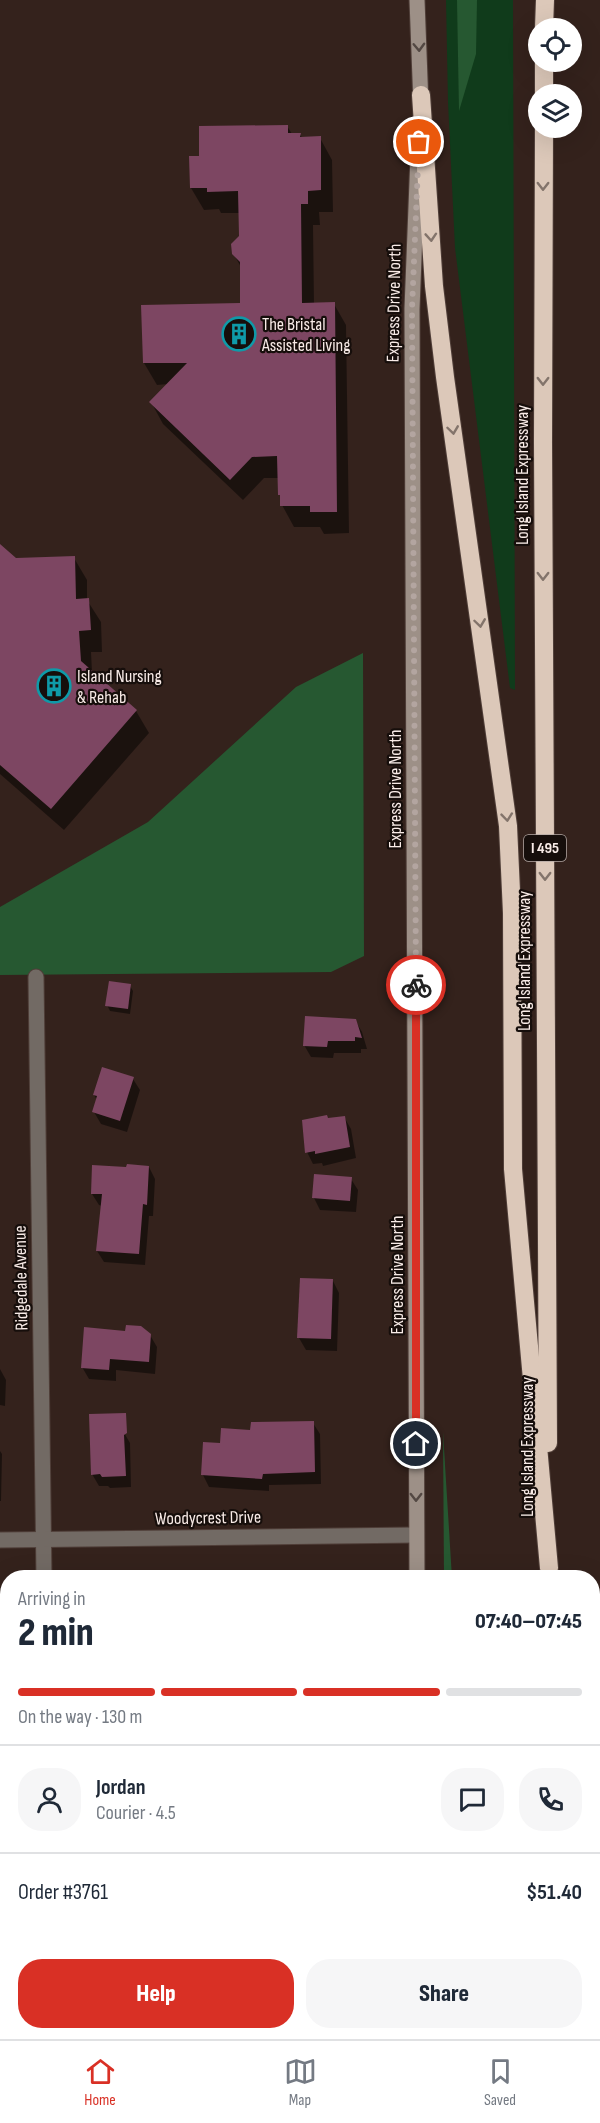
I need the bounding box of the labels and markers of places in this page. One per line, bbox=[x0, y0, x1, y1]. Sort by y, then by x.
pin bbox=[393, 116, 444, 167]
place label: The Bristal Assisted Living bbox=[261, 314, 350, 356]
building icon: The Bristal Assisted Living bbox=[221, 316, 257, 352]
place label: Island Nursing & Rehab bbox=[77, 666, 162, 708]
building icon: Island Nursing & Rehab bbox=[36, 668, 72, 704]
pin bbox=[390, 1418, 441, 1469]

